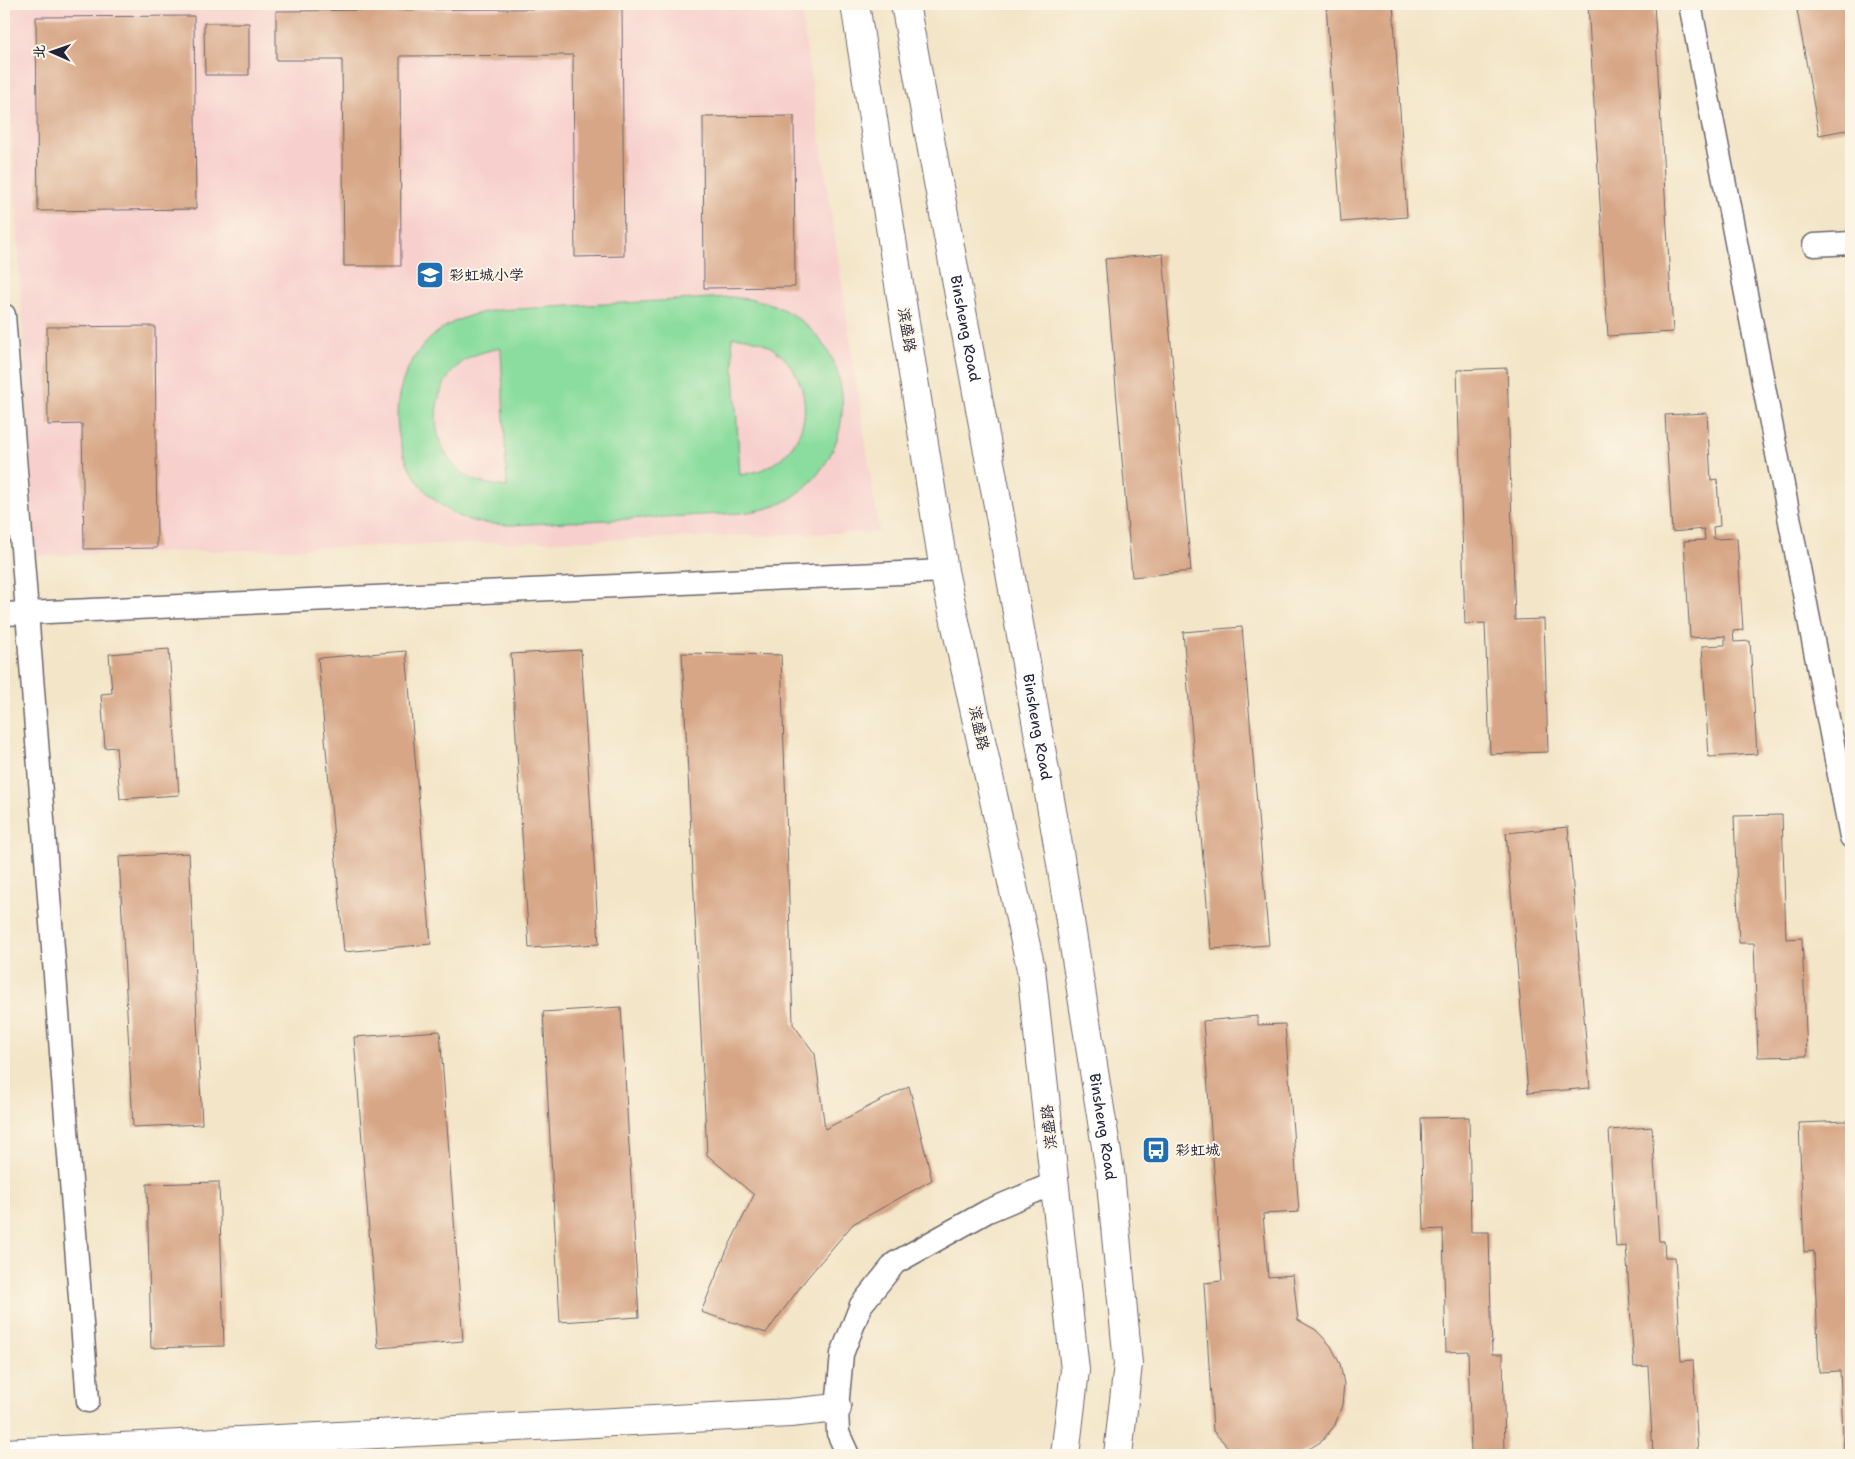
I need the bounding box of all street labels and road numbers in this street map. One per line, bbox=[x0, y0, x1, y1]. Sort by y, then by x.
street label: Binsheng Road bbox=[946, 274, 985, 384]
street label: 滨盛路 bbox=[894, 306, 920, 354]
street label: Binsheng Road bbox=[1018, 672, 1057, 782]
street label: 滨盛路 bbox=[965, 704, 993, 752]
street label: Binsheng Road bbox=[1084, 1072, 1121, 1181]
street label: 滨盛路 bbox=[1037, 1104, 1061, 1150]

